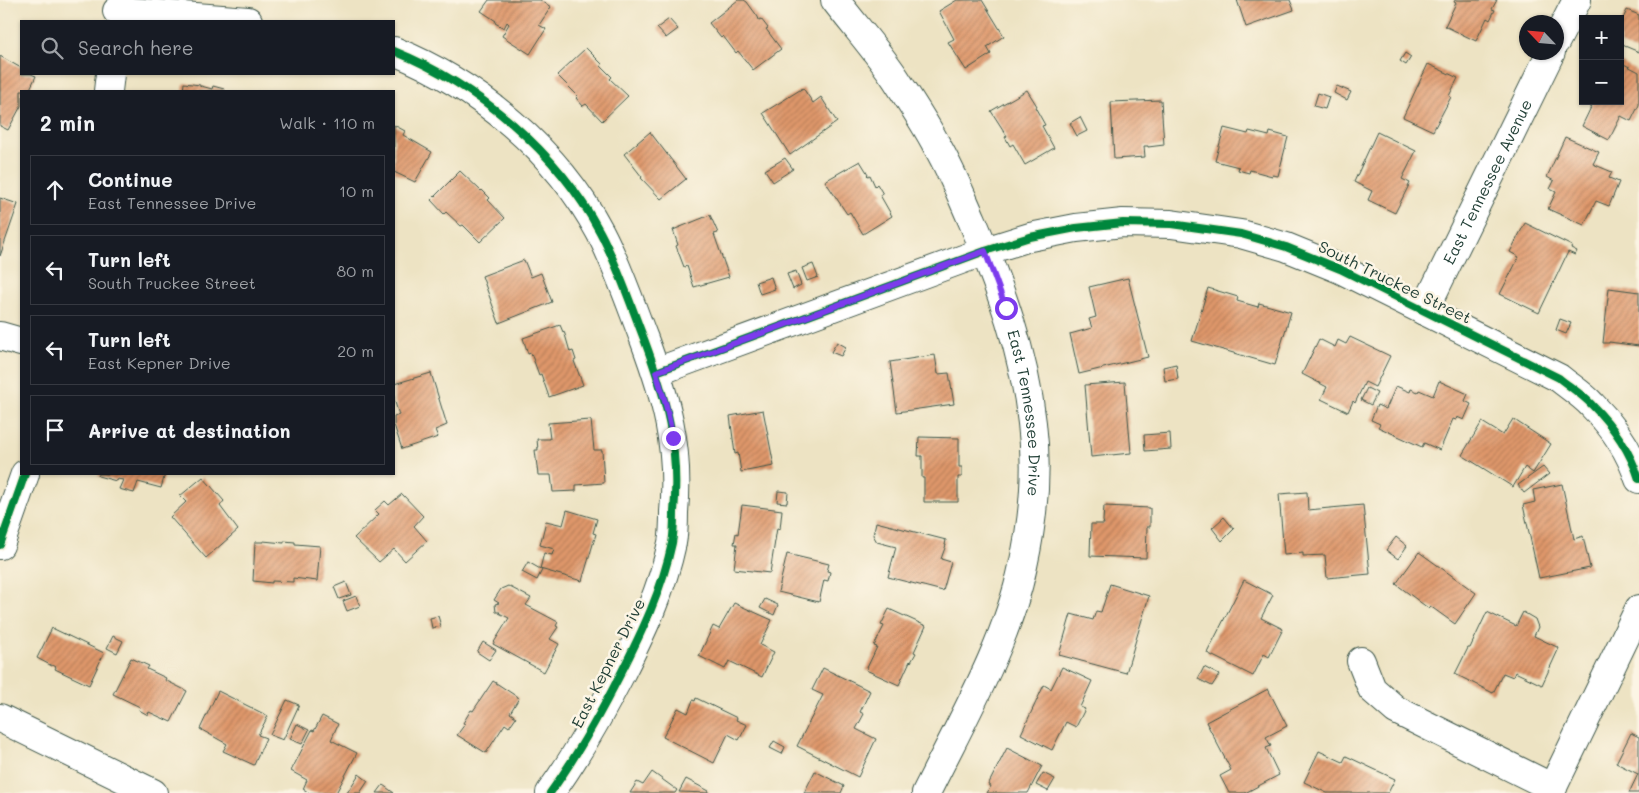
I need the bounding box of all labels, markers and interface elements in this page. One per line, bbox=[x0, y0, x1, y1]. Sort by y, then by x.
north arrow bbox=[1519, 15, 1564, 60]
map controls bbox=[1579, 15, 1624, 105]
button: + bbox=[1579, 15, 1624, 60]
search box bbox=[20, 20, 395, 75]
icon: search bbox=[38, 34, 66, 62]
text: Search here bbox=[78, 35, 194, 60]
button: − bbox=[1579, 60, 1624, 105]
street label: East Tennessee Avenue bbox=[1438, 95, 1536, 268]
text: 2 min bbox=[40, 109, 95, 136]
text: Walk · 110 m bbox=[279, 112, 375, 133]
text: Continue bbox=[88, 167, 173, 192]
icon: ahead bbox=[41, 176, 69, 204]
text: 10 m bbox=[339, 180, 374, 201]
text: East Tennessee Drive bbox=[88, 192, 256, 213]
street label: South Truckee Street bbox=[1315, 235, 1475, 328]
text: Turn left bbox=[88, 247, 171, 272]
icon: left bbox=[41, 256, 69, 284]
text: 80 m bbox=[337, 260, 374, 281]
text: South Truckee Street bbox=[88, 272, 256, 293]
route start bbox=[995, 297, 1018, 320]
text: Turn left bbox=[88, 327, 171, 352]
street label: East Tennessee Drive bbox=[1003, 327, 1046, 497]
icon: left bbox=[41, 336, 69, 364]
text: 20 m bbox=[337, 340, 374, 361]
text: East Kepner Drive bbox=[88, 352, 231, 373]
icon: arrive bbox=[41, 416, 69, 444]
text: Arrive at destination bbox=[88, 418, 291, 443]
route end bbox=[662, 427, 685, 450]
street label: East Kepner Drive bbox=[566, 594, 649, 731]

